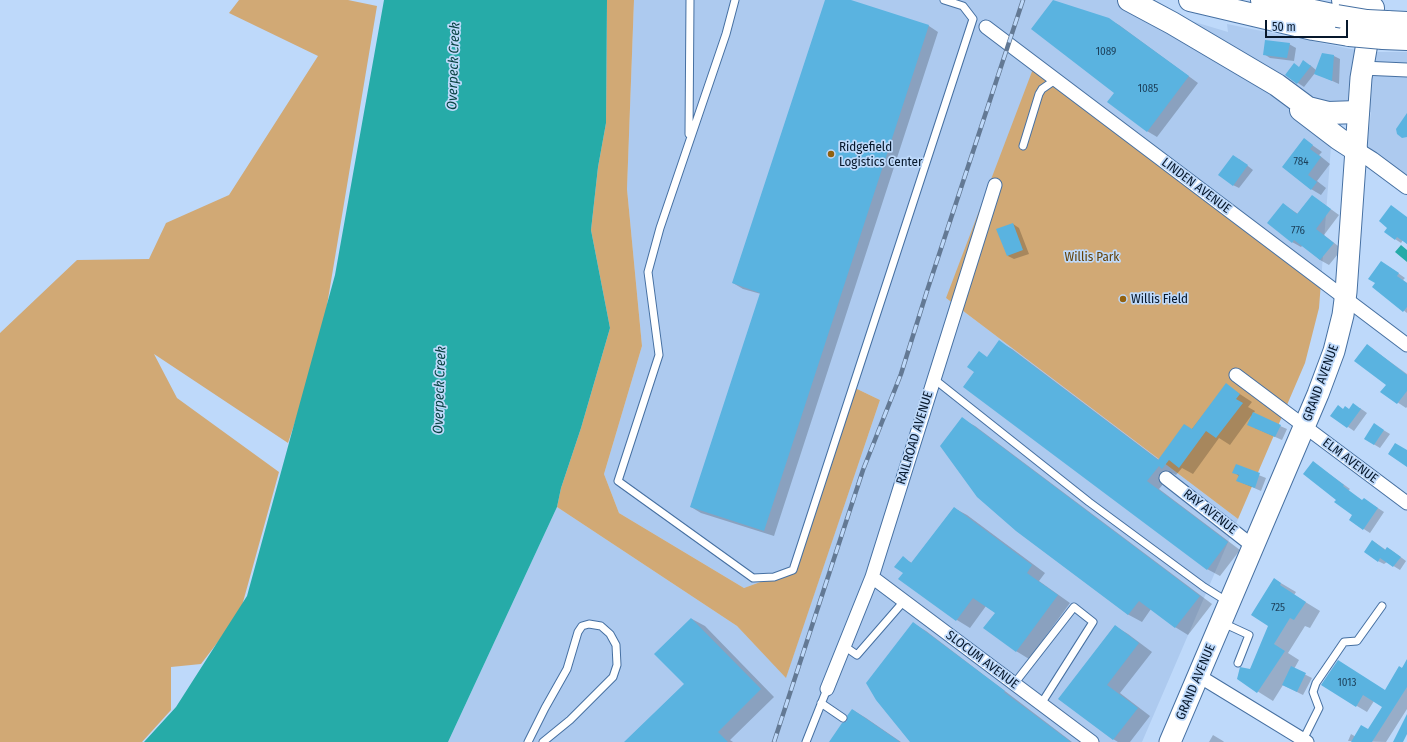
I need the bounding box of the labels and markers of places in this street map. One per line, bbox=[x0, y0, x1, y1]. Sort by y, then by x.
place label: Ridgefield Logistics Center bbox=[839, 139, 923, 170]
marker: Ridgefield Logistics Center bbox=[826, 149, 836, 159]
place label: Willis Field bbox=[1131, 291, 1188, 307]
marker: Willis Field bbox=[1118, 294, 1128, 304]

